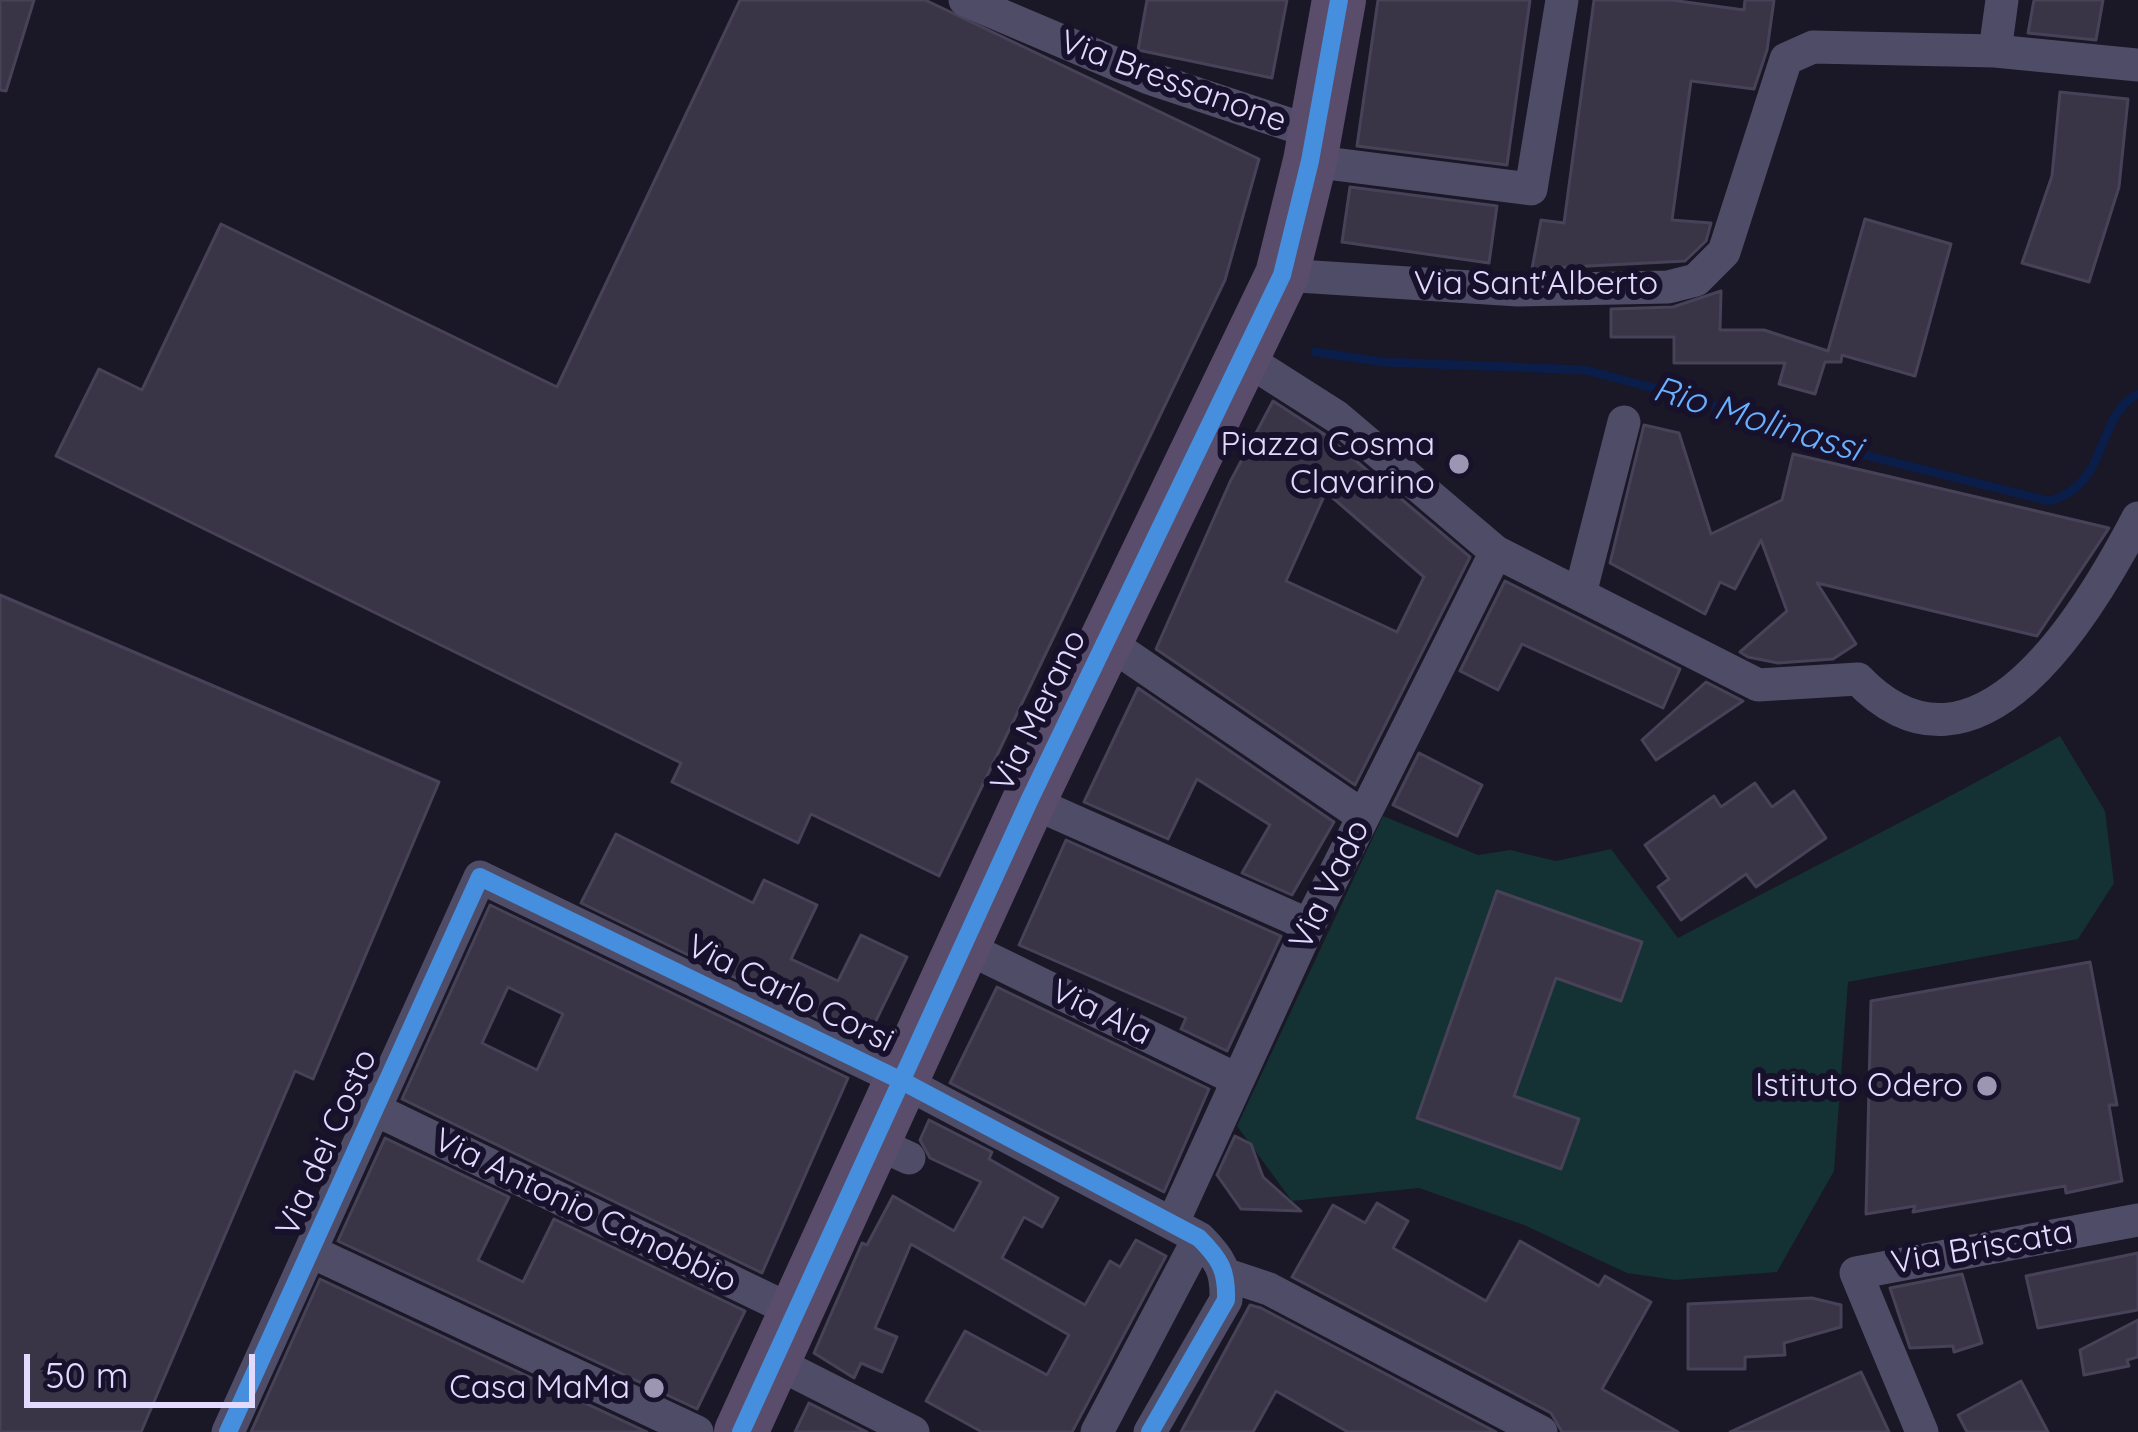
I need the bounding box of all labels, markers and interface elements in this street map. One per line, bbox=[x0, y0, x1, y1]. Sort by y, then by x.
street label: Via Bressanone bbox=[1054, 23, 1292, 141]
street label: Via Sant'Alberto bbox=[1414, 264, 1658, 304]
water label: Rio Molinassi bbox=[1648, 368, 1866, 472]
place label: Piazza Cosma Clavarino bbox=[1221, 425, 1435, 503]
marker: Piazza Cosma Clavarino bbox=[1446, 451, 1472, 477]
street label: Via Merano bbox=[983, 624, 1095, 798]
street label: Via Vado bbox=[1282, 814, 1378, 956]
street label: Via Carlo Corsi bbox=[680, 927, 900, 1061]
street label: Via Ala bbox=[1044, 972, 1158, 1054]
street label: Via dei Costo bbox=[268, 1043, 386, 1243]
place label: Istituto Odero bbox=[1755, 1066, 1963, 1106]
marker: Istituto Odero bbox=[1974, 1073, 2000, 1099]
street label: Via Antonio Canobbio bbox=[427, 1120, 743, 1302]
street label: Via Briscata bbox=[1888, 1213, 2076, 1283]
scale bar bbox=[30, 1330, 261, 1404]
text: 50 m bbox=[45, 1352, 129, 1397]
place label: Casa MaMa bbox=[449, 1368, 630, 1408]
marker: Casa MaMa bbox=[641, 1375, 667, 1401]

